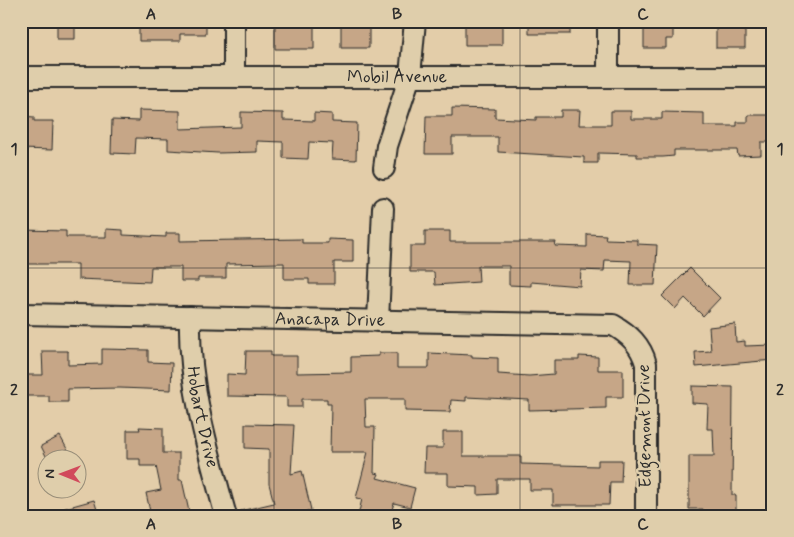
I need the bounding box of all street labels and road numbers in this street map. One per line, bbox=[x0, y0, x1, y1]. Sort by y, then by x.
street label: Mobil Avenue bbox=[347, 65, 447, 89]
street label: Anacapa Drive bbox=[275, 307, 385, 333]
street label: Edgemont Drive bbox=[632, 364, 660, 488]
street label: Hobart Drive bbox=[180, 365, 224, 470]

